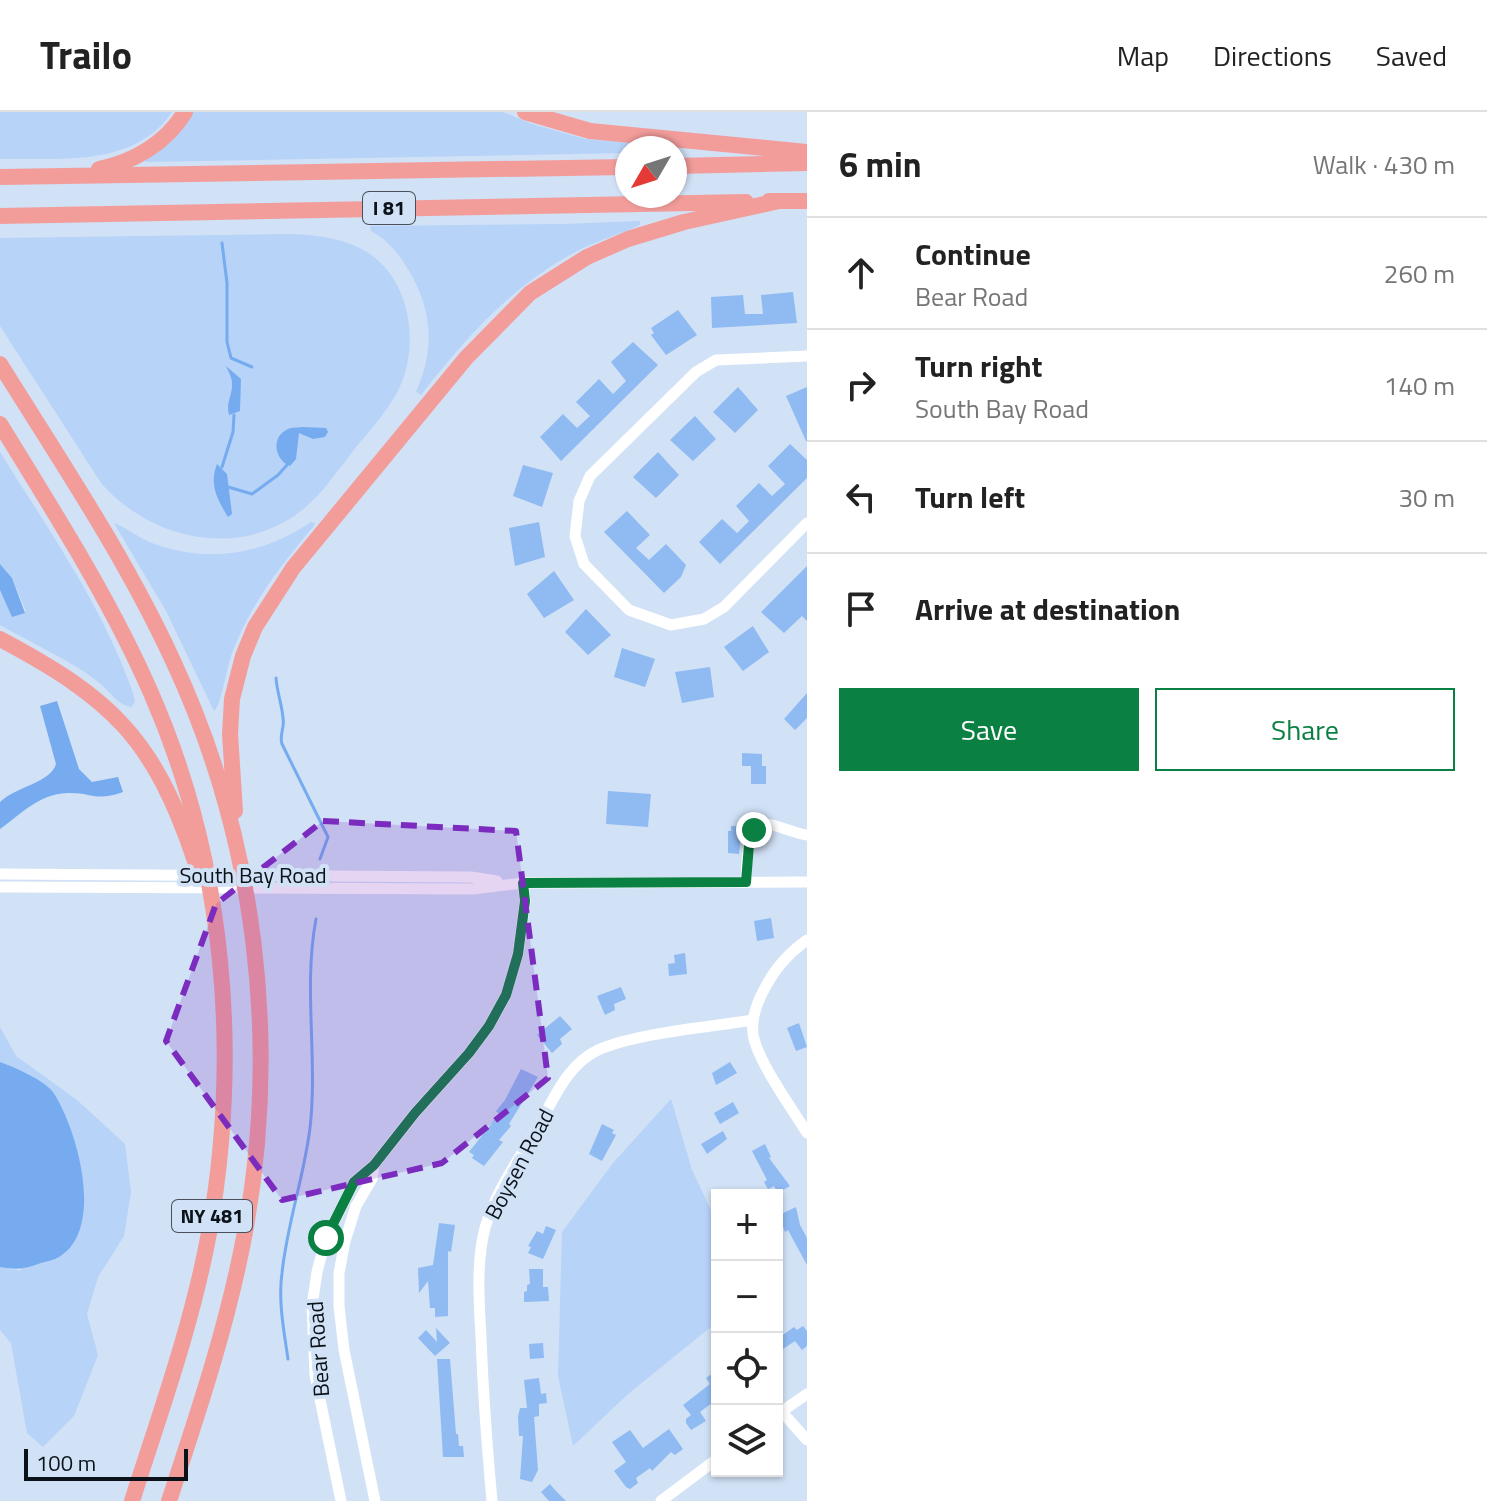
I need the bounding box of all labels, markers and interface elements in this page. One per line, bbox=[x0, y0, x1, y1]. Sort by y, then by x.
text: Trailo bbox=[40, 26, 132, 84]
text: Map bbox=[1117, 34, 1169, 77]
text: Directions bbox=[1213, 34, 1332, 77]
text: Saved bbox=[1376, 34, 1447, 77]
north arrow bbox=[615, 136, 687, 208]
text: 6 min bbox=[839, 138, 922, 190]
text: Walk · 430 m bbox=[1313, 145, 1455, 184]
road number: I 81 bbox=[363, 192, 415, 224]
text: Continue bbox=[915, 231, 1031, 277]
icon: ahead bbox=[839, 251, 883, 295]
text: 260 m bbox=[1384, 254, 1455, 293]
text: Bear Road bbox=[915, 277, 1028, 316]
text: Turn right bbox=[915, 343, 1043, 389]
icon: right bbox=[839, 363, 883, 407]
text: 140 m bbox=[1384, 366, 1455, 405]
text: South Bay Road bbox=[915, 389, 1089, 428]
text: Turn left bbox=[915, 474, 1025, 520]
icon: left bbox=[839, 475, 883, 519]
text: 30 m bbox=[1398, 478, 1455, 517]
text: Arrive at destination bbox=[915, 586, 1180, 632]
icon: arrive bbox=[839, 587, 883, 631]
button: Save bbox=[839, 688, 1139, 771]
button: Share bbox=[1155, 688, 1455, 771]
route end bbox=[736, 812, 772, 848]
street label: South Bay Road bbox=[179, 858, 327, 892]
street label: Boysen Road bbox=[476, 1103, 562, 1225]
map controls bbox=[711, 1189, 783, 1477]
button: + bbox=[711, 1189, 783, 1261]
road number: NY 481 bbox=[172, 1200, 252, 1232]
route start bbox=[308, 1220, 344, 1256]
button: − bbox=[711, 1261, 783, 1333]
street label: Bear Road bbox=[298, 1300, 338, 1398]
button: locate bbox=[711, 1333, 783, 1405]
button: layers bbox=[711, 1405, 783, 1477]
scale bar bbox=[24, 1445, 188, 1481]
text: 100 m bbox=[36, 1446, 96, 1480]

